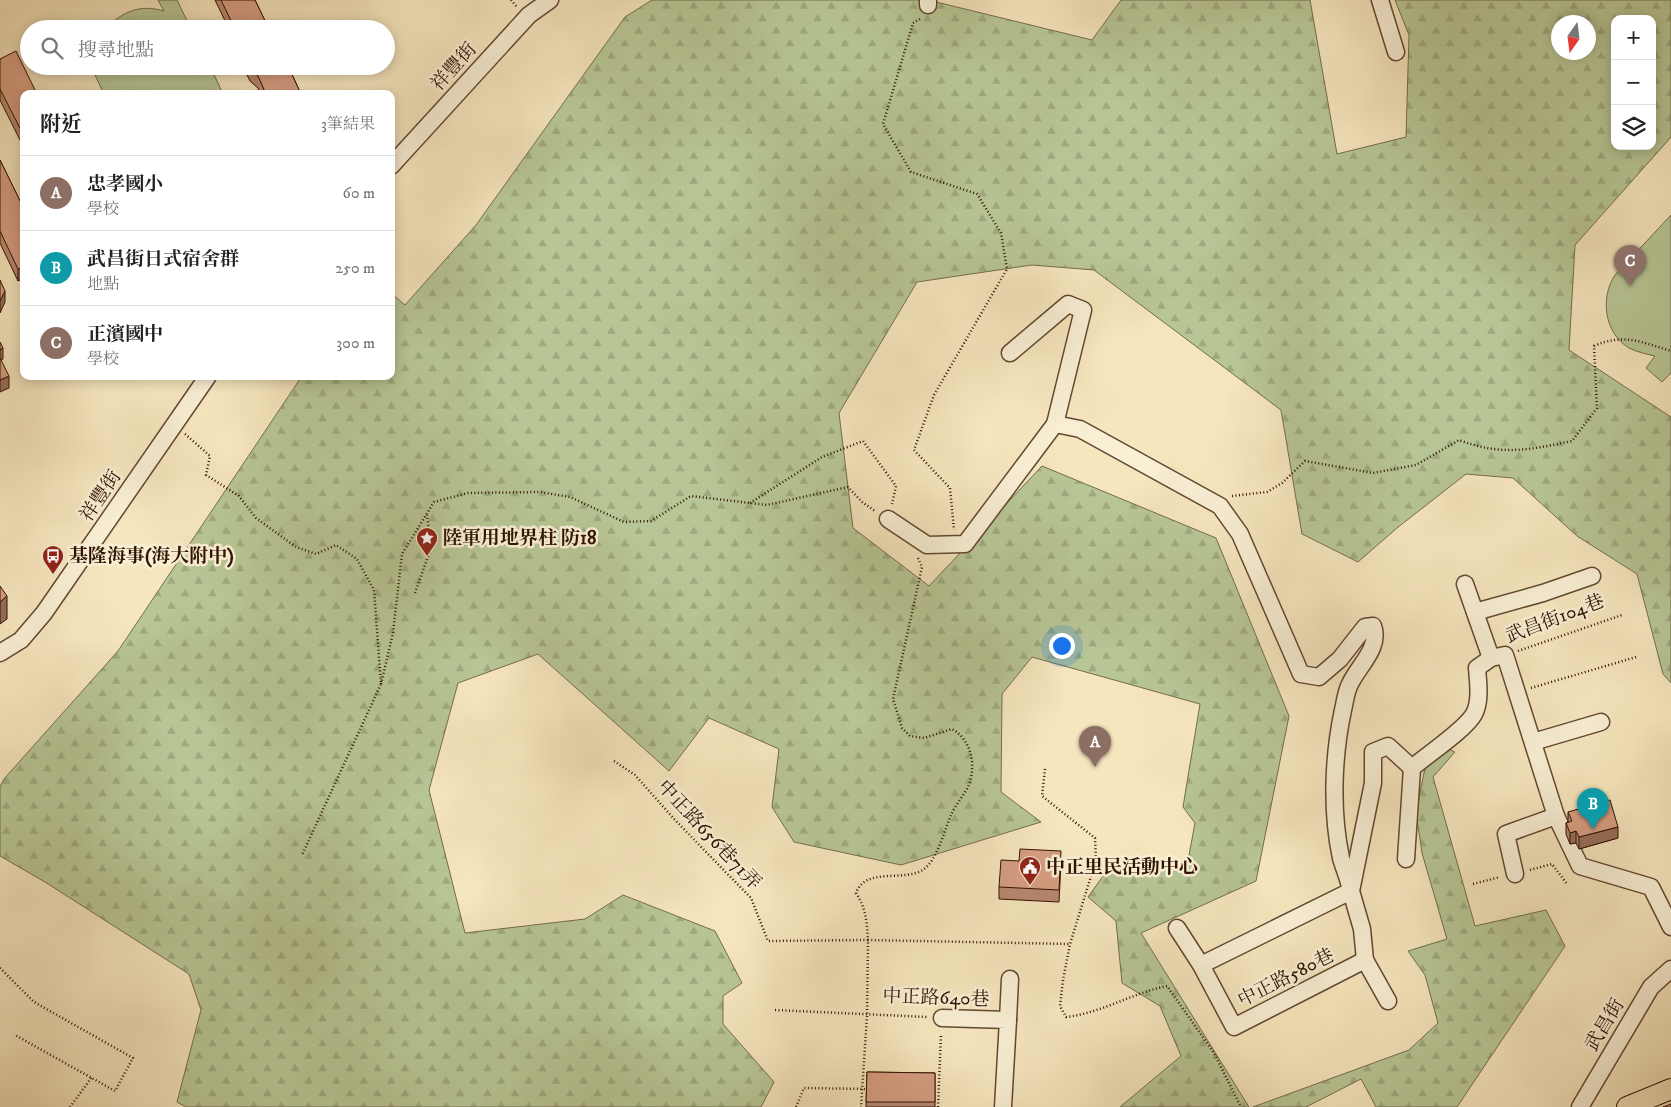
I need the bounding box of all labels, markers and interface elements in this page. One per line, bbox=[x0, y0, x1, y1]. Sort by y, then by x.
north arrow bbox=[1551, 15, 1596, 60]
map controls bbox=[1611, 15, 1656, 150]
button: + bbox=[1611, 15, 1656, 60]
search box bbox=[20, 20, 395, 75]
icon: search bbox=[38, 34, 66, 62]
street label: 祥豐街 bbox=[426, 38, 482, 96]
text: 搜尋地點 bbox=[78, 39, 154, 62]
button: − bbox=[1611, 60, 1656, 105]
button: layers bbox=[1611, 105, 1656, 150]
text: 附近 bbox=[40, 112, 82, 138]
text: 3筆結果 bbox=[321, 114, 375, 134]
text: 忠孝國小 bbox=[87, 173, 163, 196]
text: A bbox=[51, 183, 61, 203]
text: 60 m bbox=[343, 183, 375, 203]
text: 學校 bbox=[87, 199, 119, 219]
pin: C bbox=[1614, 245, 1646, 286]
text: 武昌街日式宿舍群 bbox=[87, 248, 239, 271]
text: B bbox=[51, 258, 61, 278]
text: 250 m bbox=[335, 258, 375, 278]
text: 地點 bbox=[87, 274, 119, 294]
text: 正濱國中 bbox=[87, 323, 163, 346]
text: C bbox=[51, 333, 61, 353]
text: 300 m bbox=[336, 333, 375, 353]
text: 學校 bbox=[87, 349, 119, 369]
street label: 祥豐街 bbox=[76, 466, 126, 526]
place icon: 陸軍用地界柱 防18 bbox=[415, 526, 439, 557]
place label: 陸軍用地界柱 防18 bbox=[443, 527, 597, 550]
bus stop icon: 基隆海事(海大附中) bbox=[41, 544, 65, 575]
place label: 基隆海事(海大附中) bbox=[69, 545, 234, 568]
street label: 武昌街104巷 bbox=[1502, 590, 1608, 648]
your location bbox=[1049, 633, 1075, 659]
pin: A bbox=[1079, 726, 1111, 767]
street label: 中正路656巷71弄 bbox=[652, 776, 766, 894]
pin: B bbox=[1577, 788, 1609, 829]
public building icon: 中正里民活動中心 bbox=[1018, 855, 1042, 886]
place label: 中正里民活動中心 bbox=[1046, 856, 1198, 879]
street label: 中正路580巷 bbox=[1234, 944, 1338, 1012]
street label: 中正路640巷 bbox=[882, 985, 990, 1011]
street label: 武昌街 bbox=[1580, 995, 1630, 1055]

